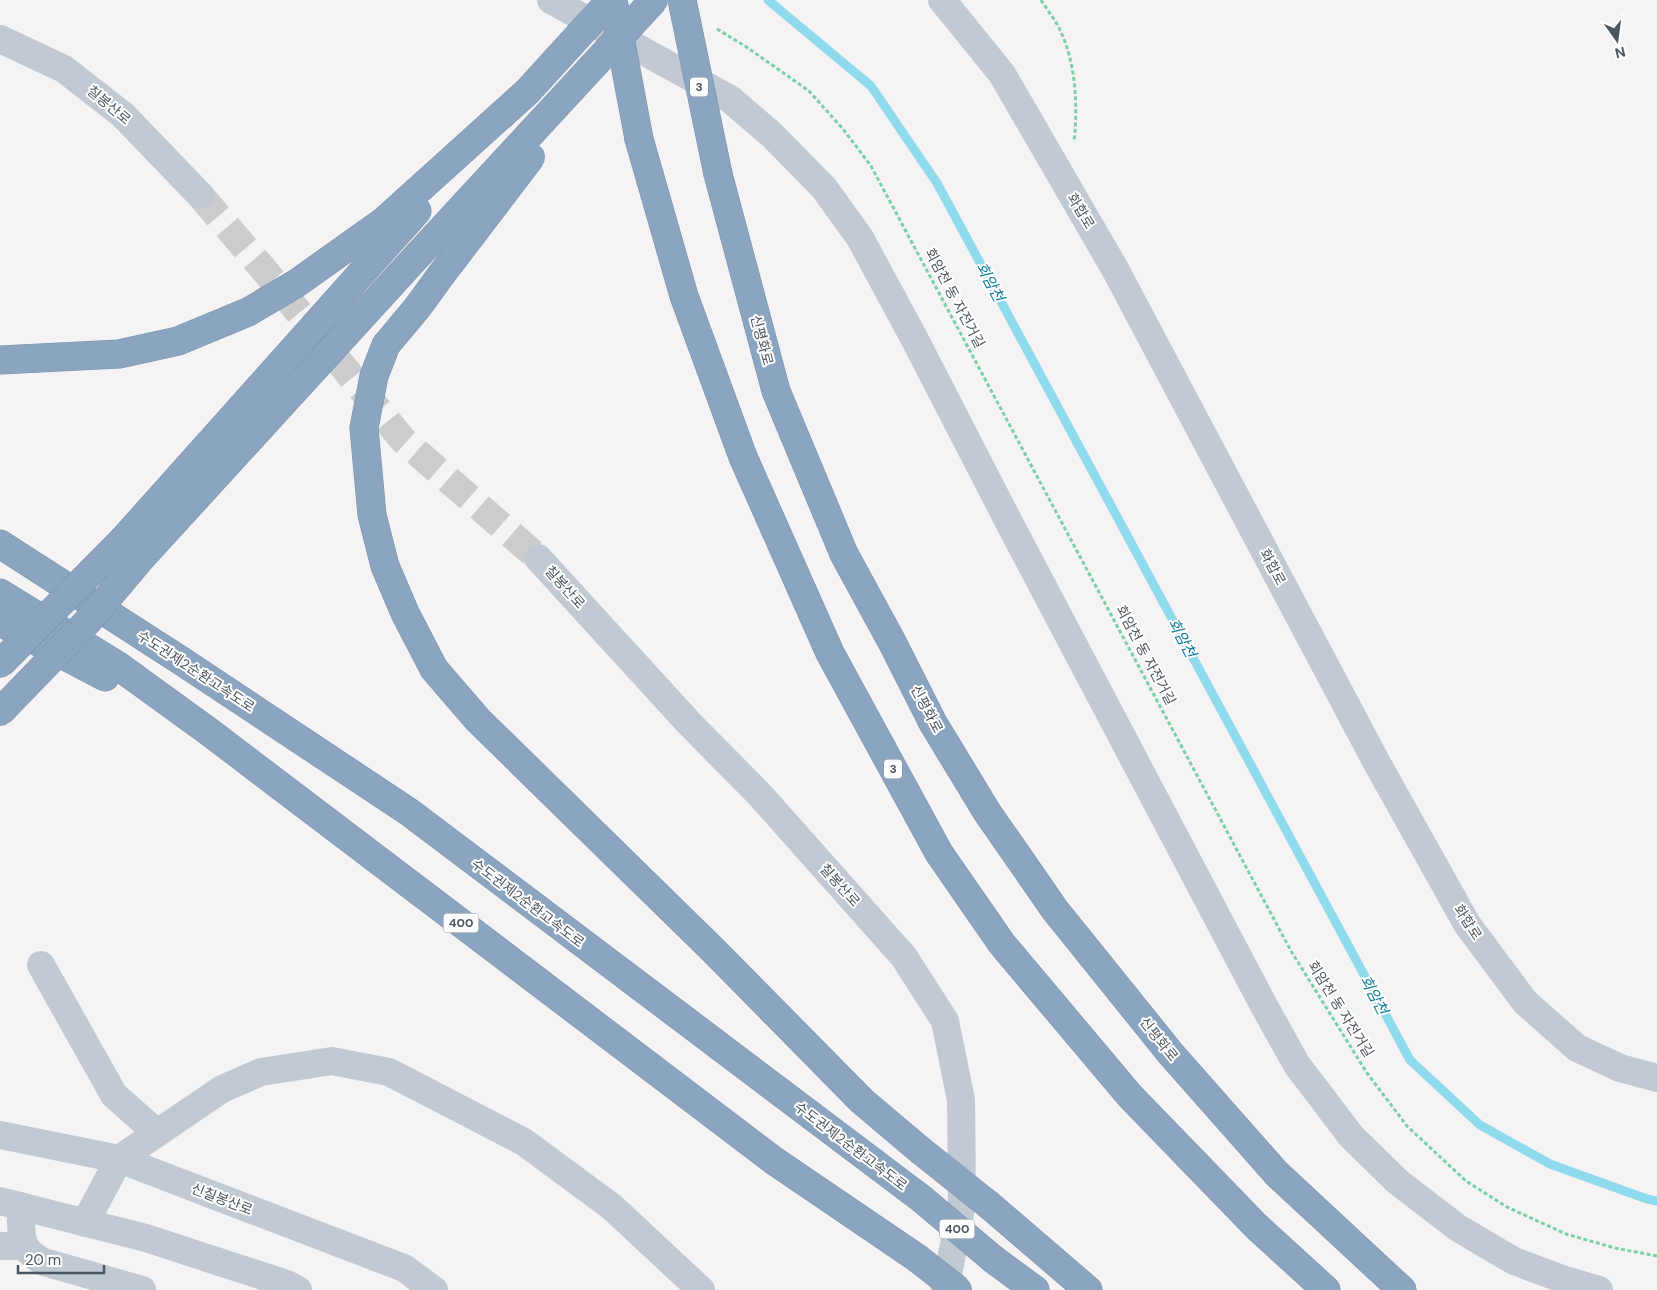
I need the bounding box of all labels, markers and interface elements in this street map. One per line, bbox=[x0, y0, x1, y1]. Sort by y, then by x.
north arrow bbox=[1592, 15, 1642, 65]
text: N bbox=[1613, 43, 1627, 63]
road number: 3 bbox=[690, 77, 708, 96]
street label: 칠봉산로 bbox=[83, 82, 135, 129]
street label: 화합로 bbox=[1063, 190, 1099, 232]
street label: 회암천 동 자전거길 bbox=[921, 245, 989, 351]
water label: 회암천 bbox=[971, 259, 1010, 307]
street label: 신평화로 bbox=[747, 313, 777, 367]
street label: 화합로 bbox=[1256, 546, 1290, 588]
street label: 칠봉산로 bbox=[541, 562, 589, 612]
street label: 회암천 동 자전거길 bbox=[1112, 602, 1180, 708]
water label: 회암천 bbox=[1163, 615, 1202, 663]
street label: 수도권제2순환고속도로 bbox=[134, 626, 258, 716]
street label: 신평화로 bbox=[907, 682, 947, 736]
road number: 3 bbox=[884, 760, 902, 779]
street label: 수도권제2순환고속도로 bbox=[468, 855, 588, 951]
street label: 칠봉산로 bbox=[816, 860, 864, 910]
street label: 화합로 bbox=[1450, 901, 1486, 943]
road number: 400 bbox=[444, 914, 478, 932]
street label: 회암천 동 자전거길 bbox=[1304, 957, 1378, 1061]
water label: 회암천 bbox=[1355, 972, 1394, 1020]
street label: 신평화로 bbox=[1136, 1013, 1182, 1065]
street label: 수도권제2순환고속도로 bbox=[791, 1098, 911, 1194]
street label: 신칠봉산로 bbox=[189, 1179, 255, 1219]
road number: 400 bbox=[940, 1220, 974, 1238]
scale bar bbox=[18, 1242, 104, 1274]
text: 20 m bbox=[25, 1250, 61, 1270]

